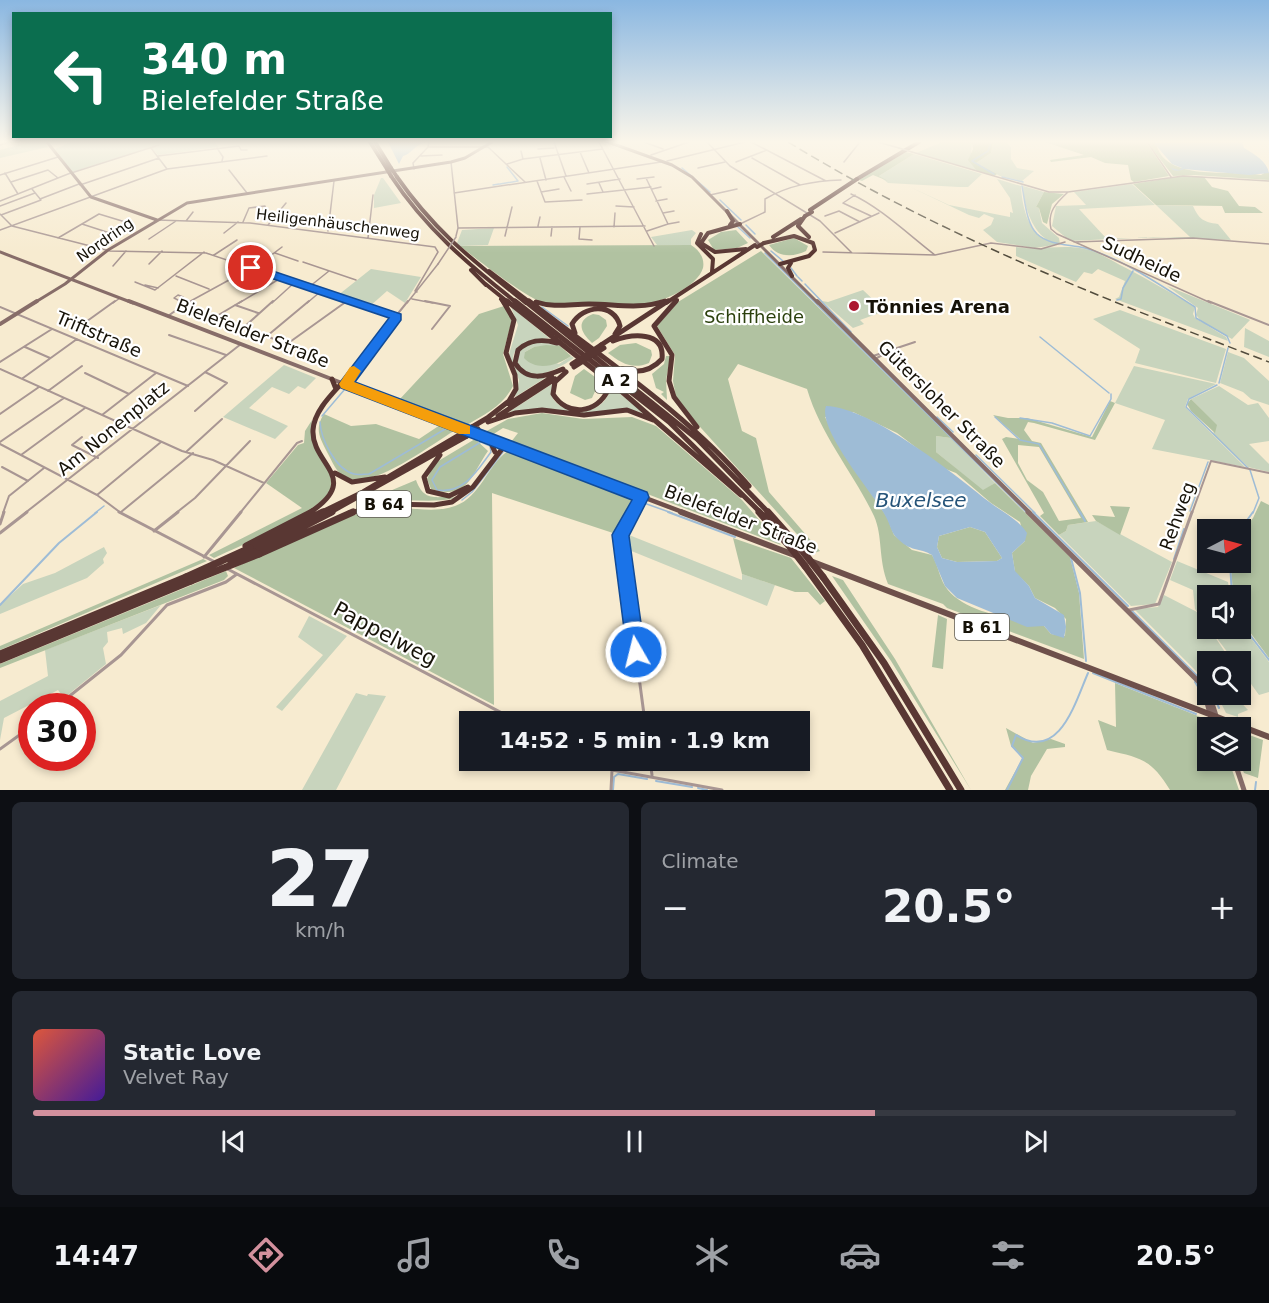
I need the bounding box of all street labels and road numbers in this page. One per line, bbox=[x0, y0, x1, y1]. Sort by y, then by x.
street label: Heiligenhäuschenweg bbox=[255, 205, 421, 243]
street label: Nordring bbox=[73, 214, 137, 266]
street label: Sudheide bbox=[1099, 232, 1185, 286]
street label: Bielefelder Straße bbox=[174, 294, 332, 372]
street label: Triftstraße bbox=[52, 306, 145, 361]
street label: Gütersloher Straße bbox=[874, 336, 1010, 472]
road number: A 2 bbox=[595, 367, 637, 393]
street label: Am Nonenplatz bbox=[53, 376, 173, 480]
street label: Rehweg bbox=[1155, 479, 1199, 553]
street label: Bielefelder Straße bbox=[662, 480, 820, 558]
road number: B 64 bbox=[357, 491, 411, 517]
street label: Pappelweg bbox=[329, 597, 441, 671]
road number: B 61 bbox=[955, 614, 1009, 640]

